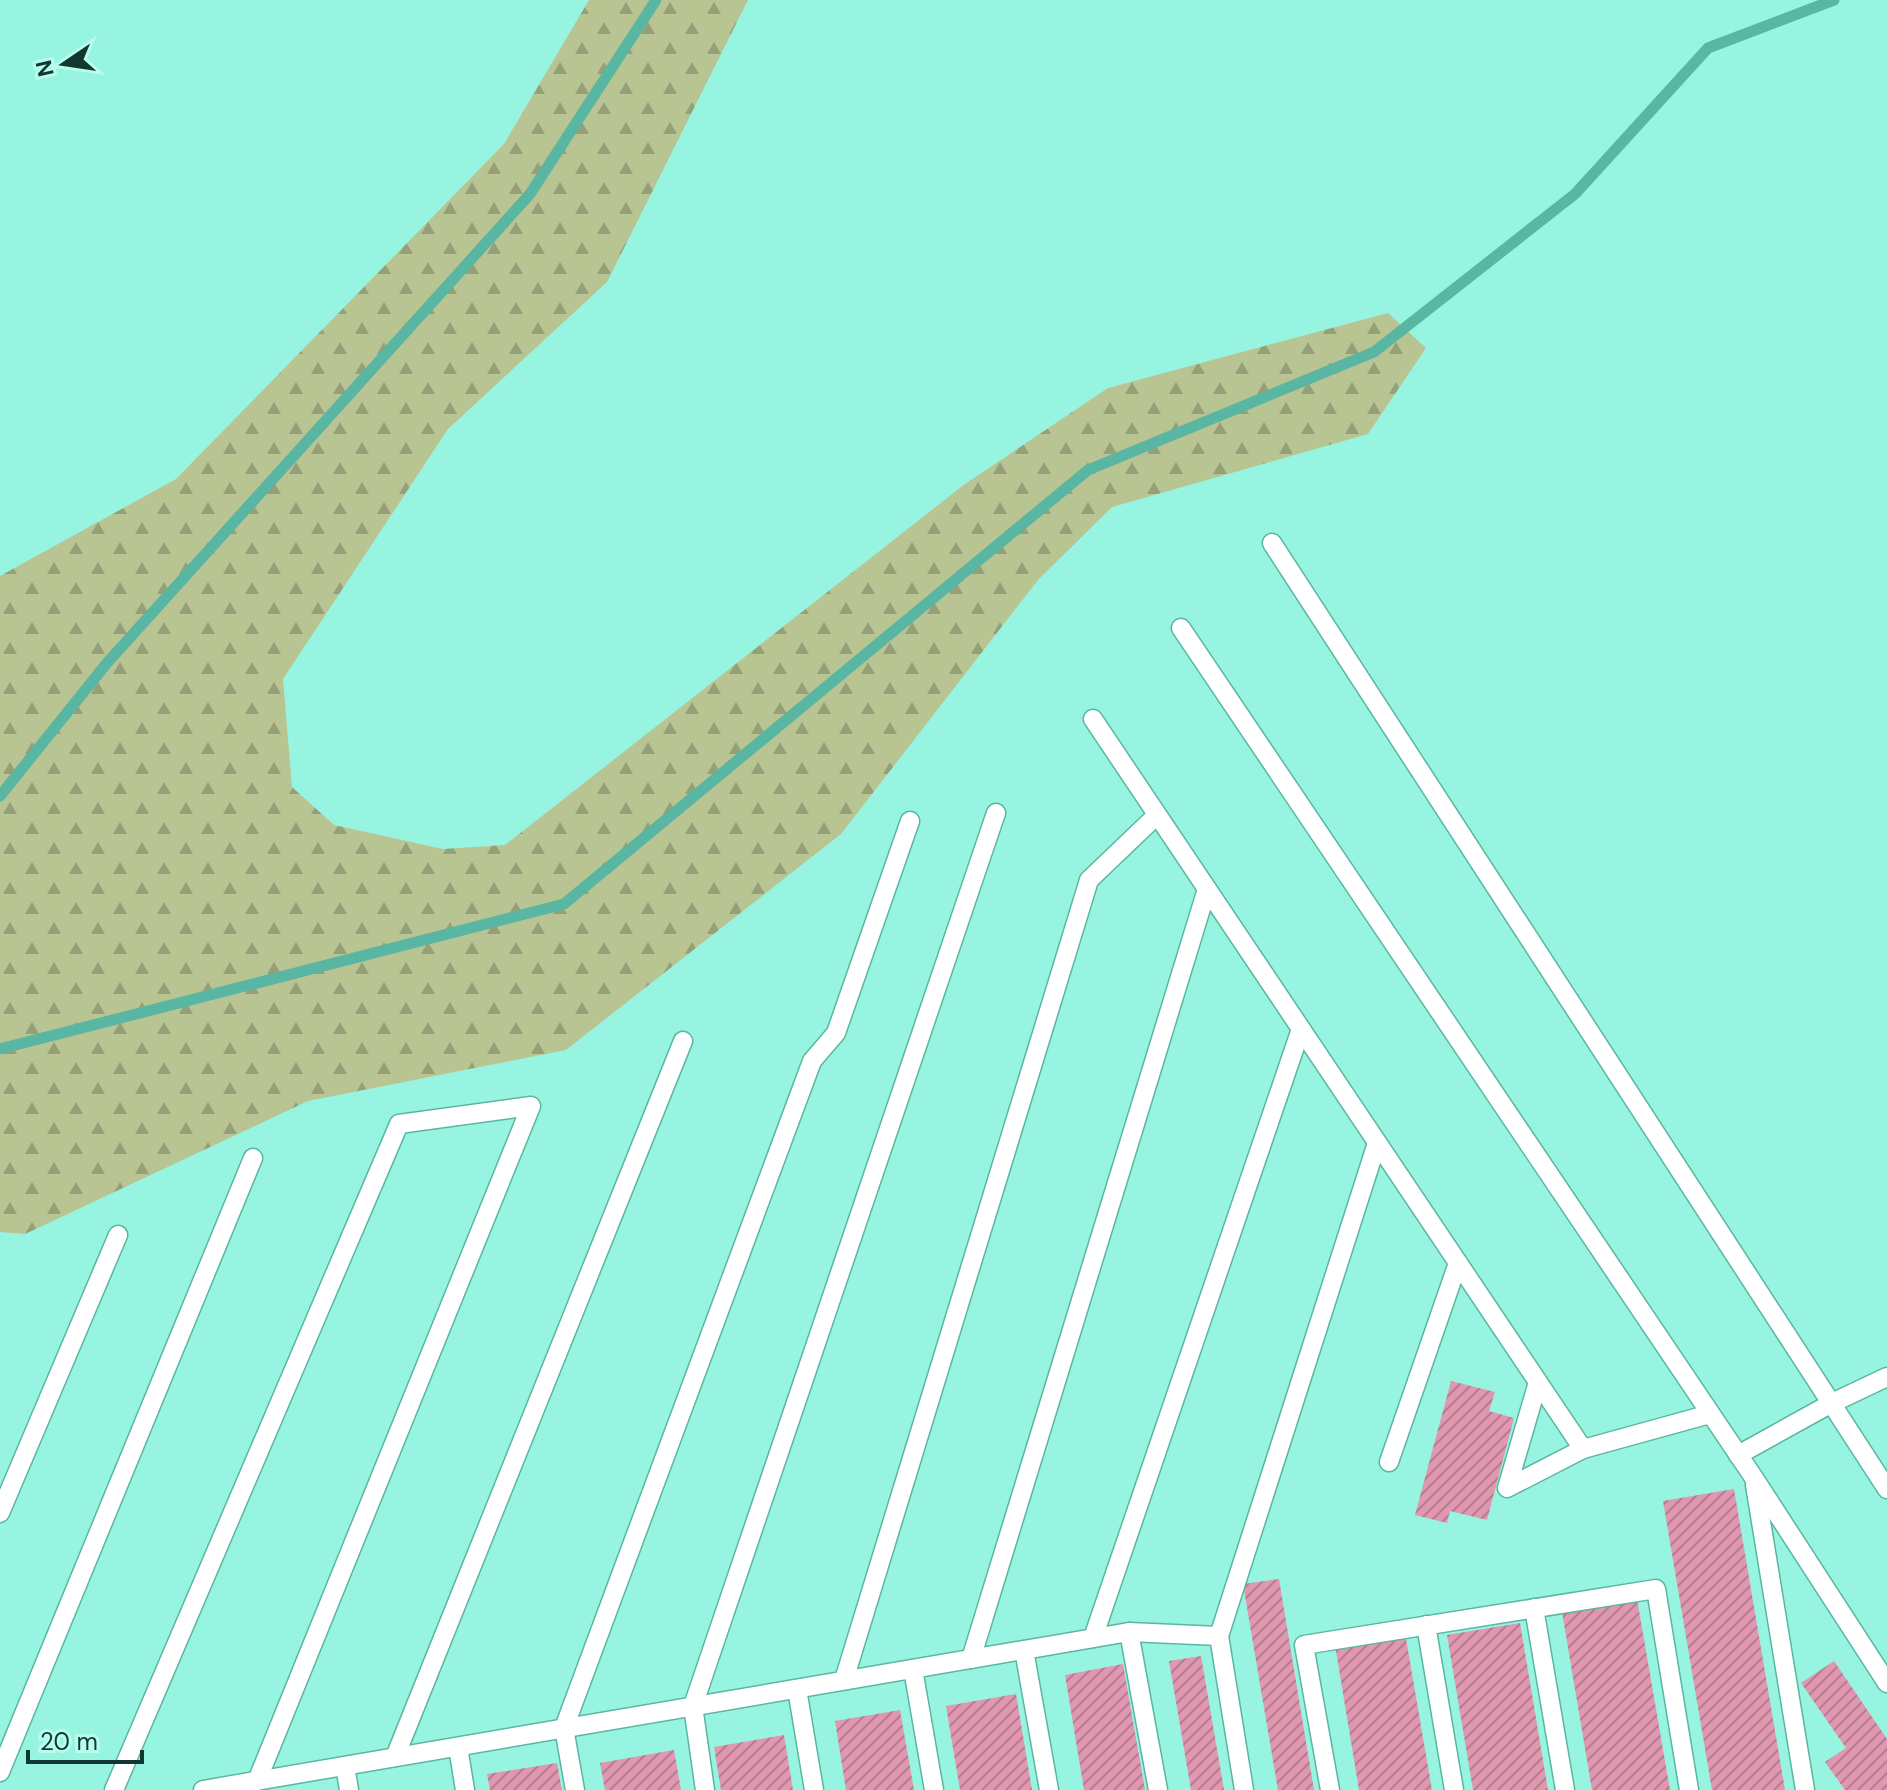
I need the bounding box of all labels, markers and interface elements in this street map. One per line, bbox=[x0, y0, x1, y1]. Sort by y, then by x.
north arrow bbox=[24, 24, 104, 104]
text: N bbox=[29, 57, 61, 79]
scale bar bbox=[28, 1714, 142, 1764]
text: 20 m bbox=[40, 1726, 98, 1757]

